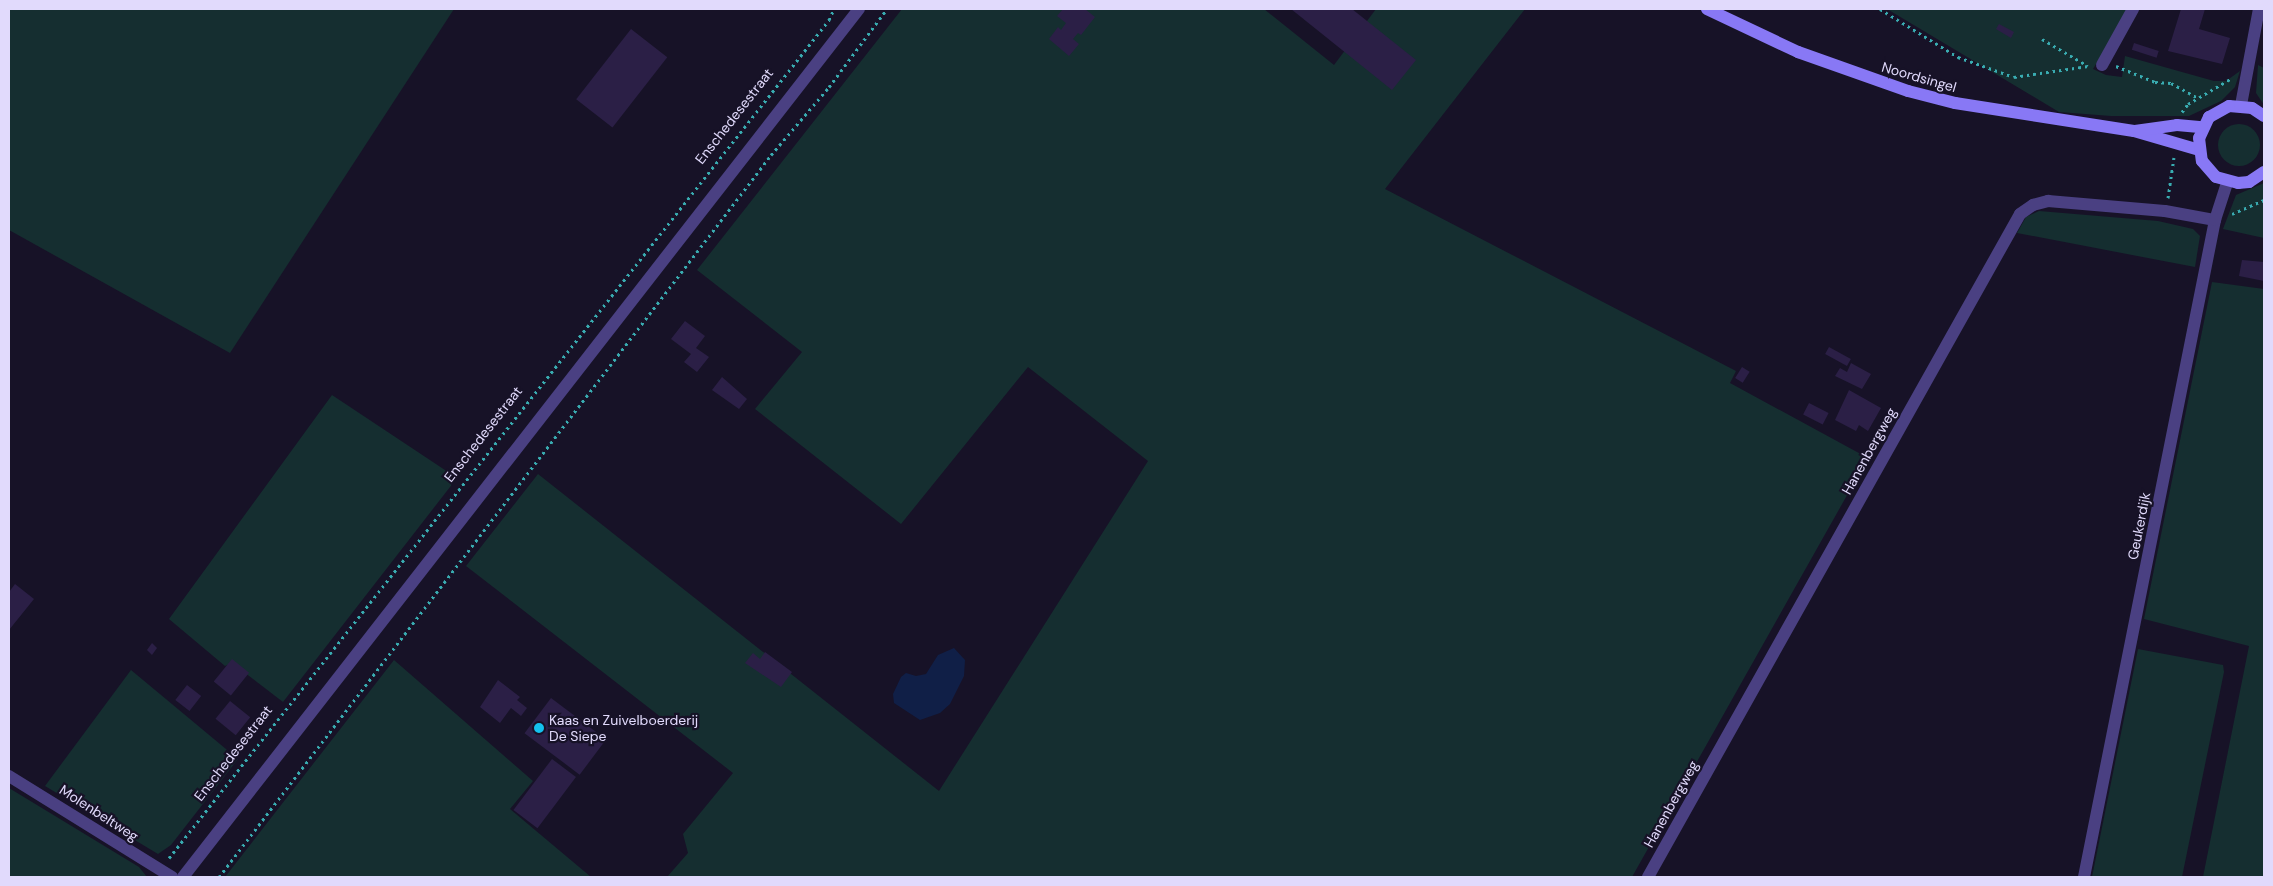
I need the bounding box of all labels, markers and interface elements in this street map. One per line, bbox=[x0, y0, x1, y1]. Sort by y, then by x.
street label: Noordsingel bbox=[1880, 58, 1958, 96]
street label: Enschedesestraat bbox=[691, 65, 777, 167]
street label: Enschedesestraat bbox=[440, 383, 526, 485]
street label: Hanenbergweg bbox=[1838, 405, 1900, 497]
street label: Geukerdijk bbox=[2124, 491, 2154, 561]
street label: Enschedesestraat bbox=[190, 702, 276, 804]
place label: Kaas en Zuivelboerderij De Siepe bbox=[549, 712, 698, 744]
marker: Kaas en Zuivelboerderij De Siepe bbox=[533, 722, 545, 734]
street label: Hanenbergweg bbox=[1640, 758, 1702, 850]
street label: Molenbeltweg bbox=[56, 781, 142, 845]

